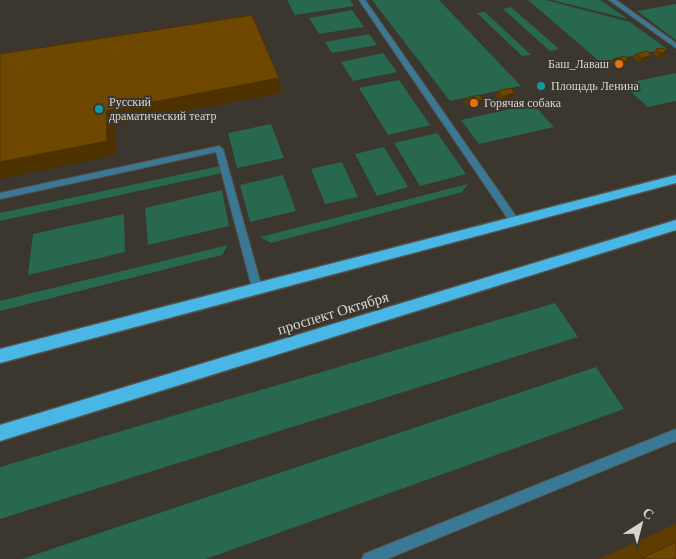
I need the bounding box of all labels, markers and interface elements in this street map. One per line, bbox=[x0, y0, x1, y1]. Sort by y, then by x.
place label: Баш_Лаваш bbox=[548, 57, 610, 71]
marker: Баш_Лаваш bbox=[613, 58, 625, 70]
place label: Площадь Ленина bbox=[551, 79, 639, 93]
marker: Площадь Ленина bbox=[535, 80, 547, 92]
place label: Русский драматический театр bbox=[109, 95, 216, 123]
place label: Горячая собака bbox=[484, 96, 562, 110]
marker: Горячая собака bbox=[468, 97, 480, 109]
marker: Русский драматический театр bbox=[93, 103, 105, 115]
street label: проспект Октября bbox=[276, 288, 391, 338]
north arrow bbox=[616, 499, 666, 549]
text: С bbox=[640, 505, 657, 523]

